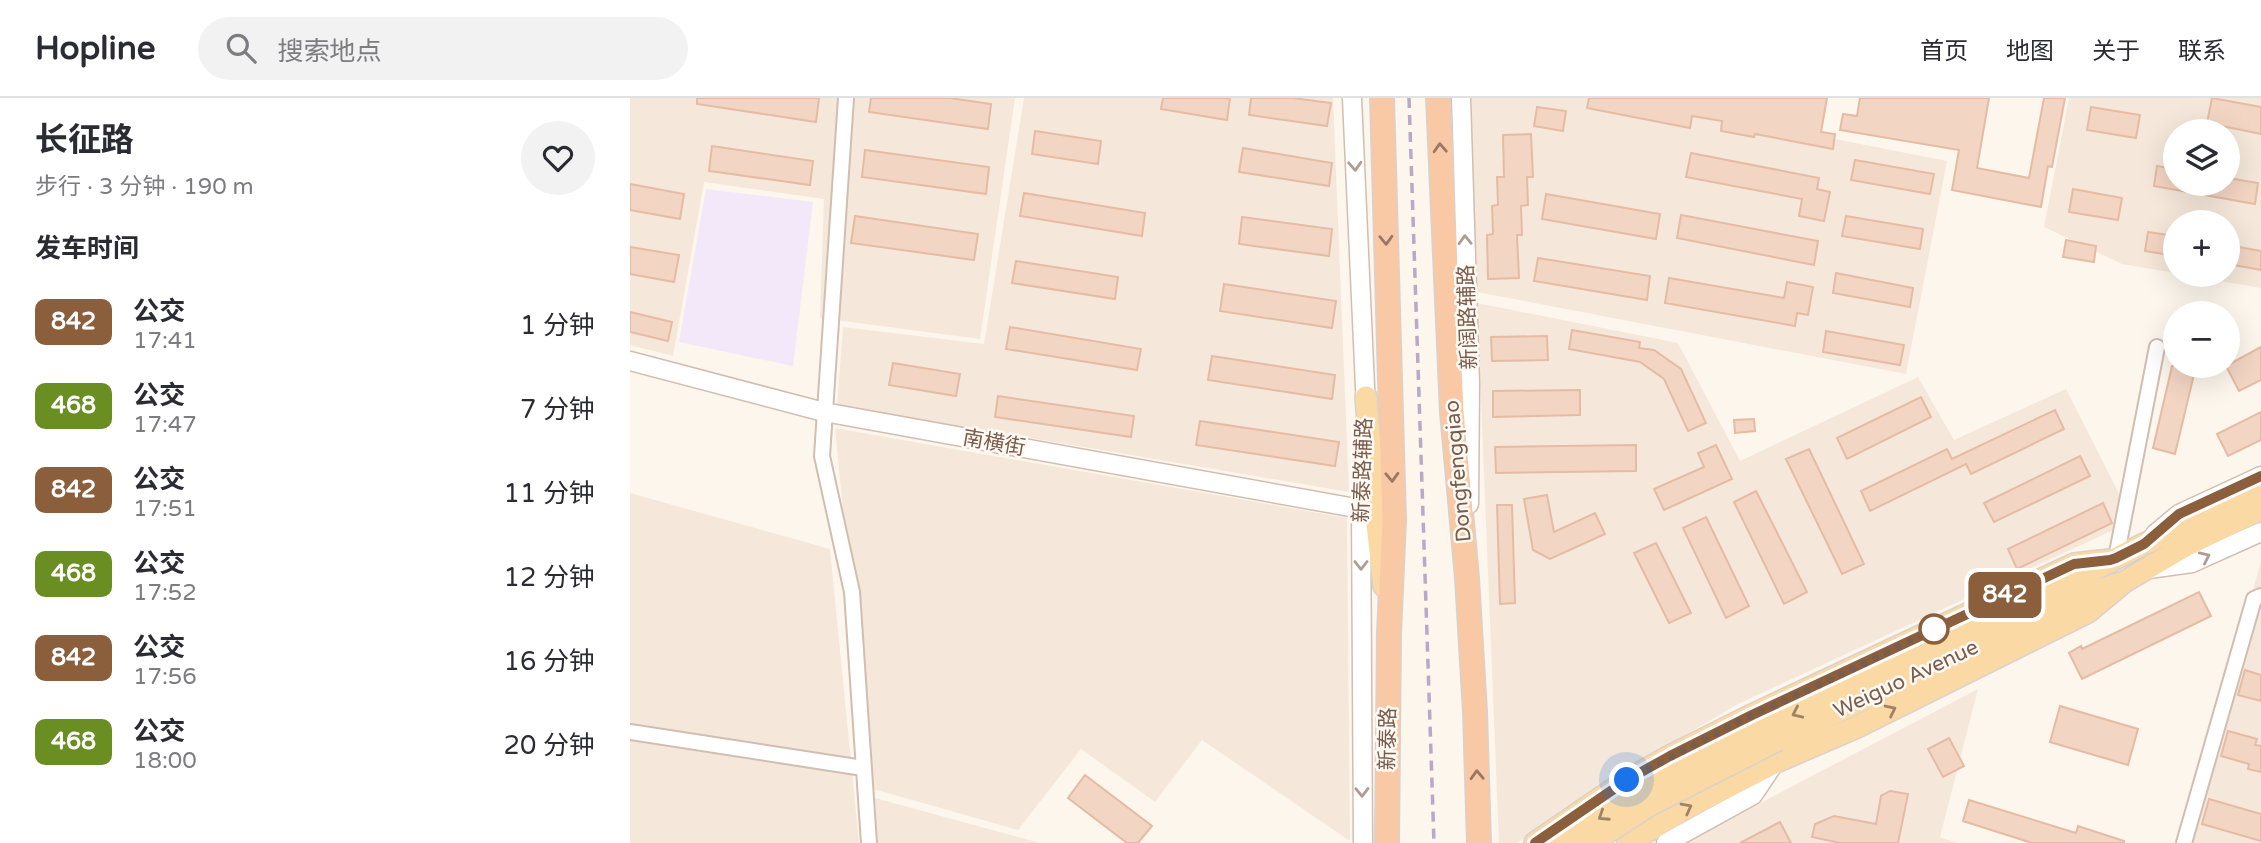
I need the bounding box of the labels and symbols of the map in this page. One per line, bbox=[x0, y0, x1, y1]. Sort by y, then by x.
one-way arrow bbox=[1433, 142, 1448, 153]
one-way arrow bbox=[1348, 161, 1363, 172]
one-way arrow bbox=[1378, 234, 1393, 245]
one-way arrow bbox=[1458, 234, 1473, 245]
street label: 新阔路辅路 bbox=[1454, 264, 1482, 370]
street label: Dongfengqiao bbox=[1439, 399, 1477, 543]
street label: 新泰路辅路 bbox=[1349, 417, 1377, 523]
street label: 南横街 bbox=[961, 425, 1027, 461]
one-way arrow bbox=[1385, 472, 1400, 483]
one-way arrow bbox=[2198, 551, 2210, 565]
one-way arrow bbox=[1353, 560, 1369, 571]
line badge: 842 bbox=[1965, 572, 2045, 618]
unlabelled marker bbox=[1919, 614, 1949, 644]
street label: Weiguo Avenue bbox=[1830, 634, 1982, 723]
one-way arrow bbox=[1884, 704, 1896, 718]
one-way arrow bbox=[1792, 705, 1804, 719]
street label: 新泰路 bbox=[1375, 707, 1401, 771]
your location bbox=[1609, 762, 1644, 797]
one-way arrow bbox=[1470, 769, 1485, 780]
one-way arrow bbox=[1354, 788, 1370, 798]
one-way arrow bbox=[1679, 803, 1692, 817]
one-way arrow bbox=[1597, 807, 1610, 820]

